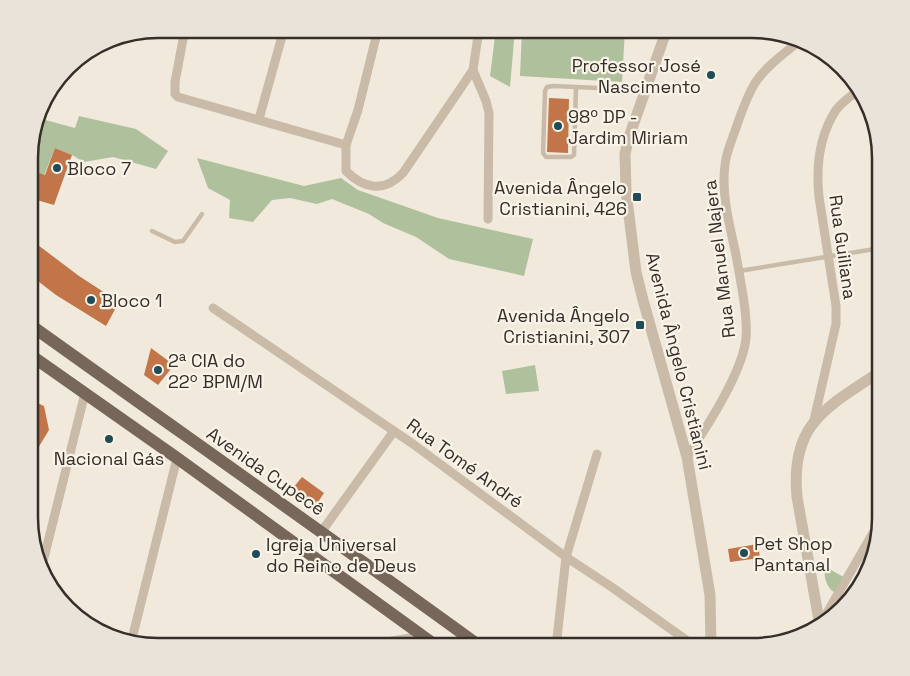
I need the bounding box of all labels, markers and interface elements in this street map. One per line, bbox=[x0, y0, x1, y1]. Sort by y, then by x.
place label: Professor José Nascimento bbox=[572, 54, 701, 98]
marker: Professor José Nascimento bbox=[705, 69, 717, 81]
place label: 98º DP - Jardim Miriam bbox=[568, 105, 688, 149]
marker: 98º DP - Jardim Miriam bbox=[552, 120, 564, 132]
place label: Bloco 7 bbox=[67, 157, 131, 180]
marker: Bloco 7 bbox=[51, 162, 63, 174]
place label: Avenida Ângelo Cristianini, 426 bbox=[494, 176, 627, 220]
street label: Rua Manuel Najera bbox=[698, 179, 740, 339]
marker: Avenida Ângelo Cristianini, 426 bbox=[631, 191, 643, 203]
street label: Rua Guiliana bbox=[824, 193, 862, 301]
street label: Avenida Ângelo Cristianini bbox=[641, 250, 717, 472]
place label: Bloco 1 bbox=[101, 289, 162, 312]
marker: Bloco 1 bbox=[85, 294, 97, 306]
place label: Avenida Ângelo Cristianini, 307 bbox=[497, 304, 630, 348]
marker: Avenida Ângelo Cristianini, 307 bbox=[634, 319, 646, 331]
place label: 2ª CIA do 22º BPM/M bbox=[168, 349, 263, 393]
marker: 2ª CIA do 22º BPM/M bbox=[152, 364, 164, 376]
street label: Rua Tomé André bbox=[402, 413, 528, 513]
street label: Avenida Cupecê bbox=[202, 422, 330, 520]
marker: Nacional Gás bbox=[103, 433, 115, 445]
place label: Nacional Gás bbox=[54, 447, 164, 470]
place label: Pet Shop Pantanal bbox=[754, 532, 833, 576]
place label: Igreja Universal do Reino de Deus bbox=[266, 533, 417, 577]
marker: Pet Shop Pantanal bbox=[738, 547, 750, 559]
marker: Igreja Universal do Reino de Deus bbox=[250, 548, 262, 560]

